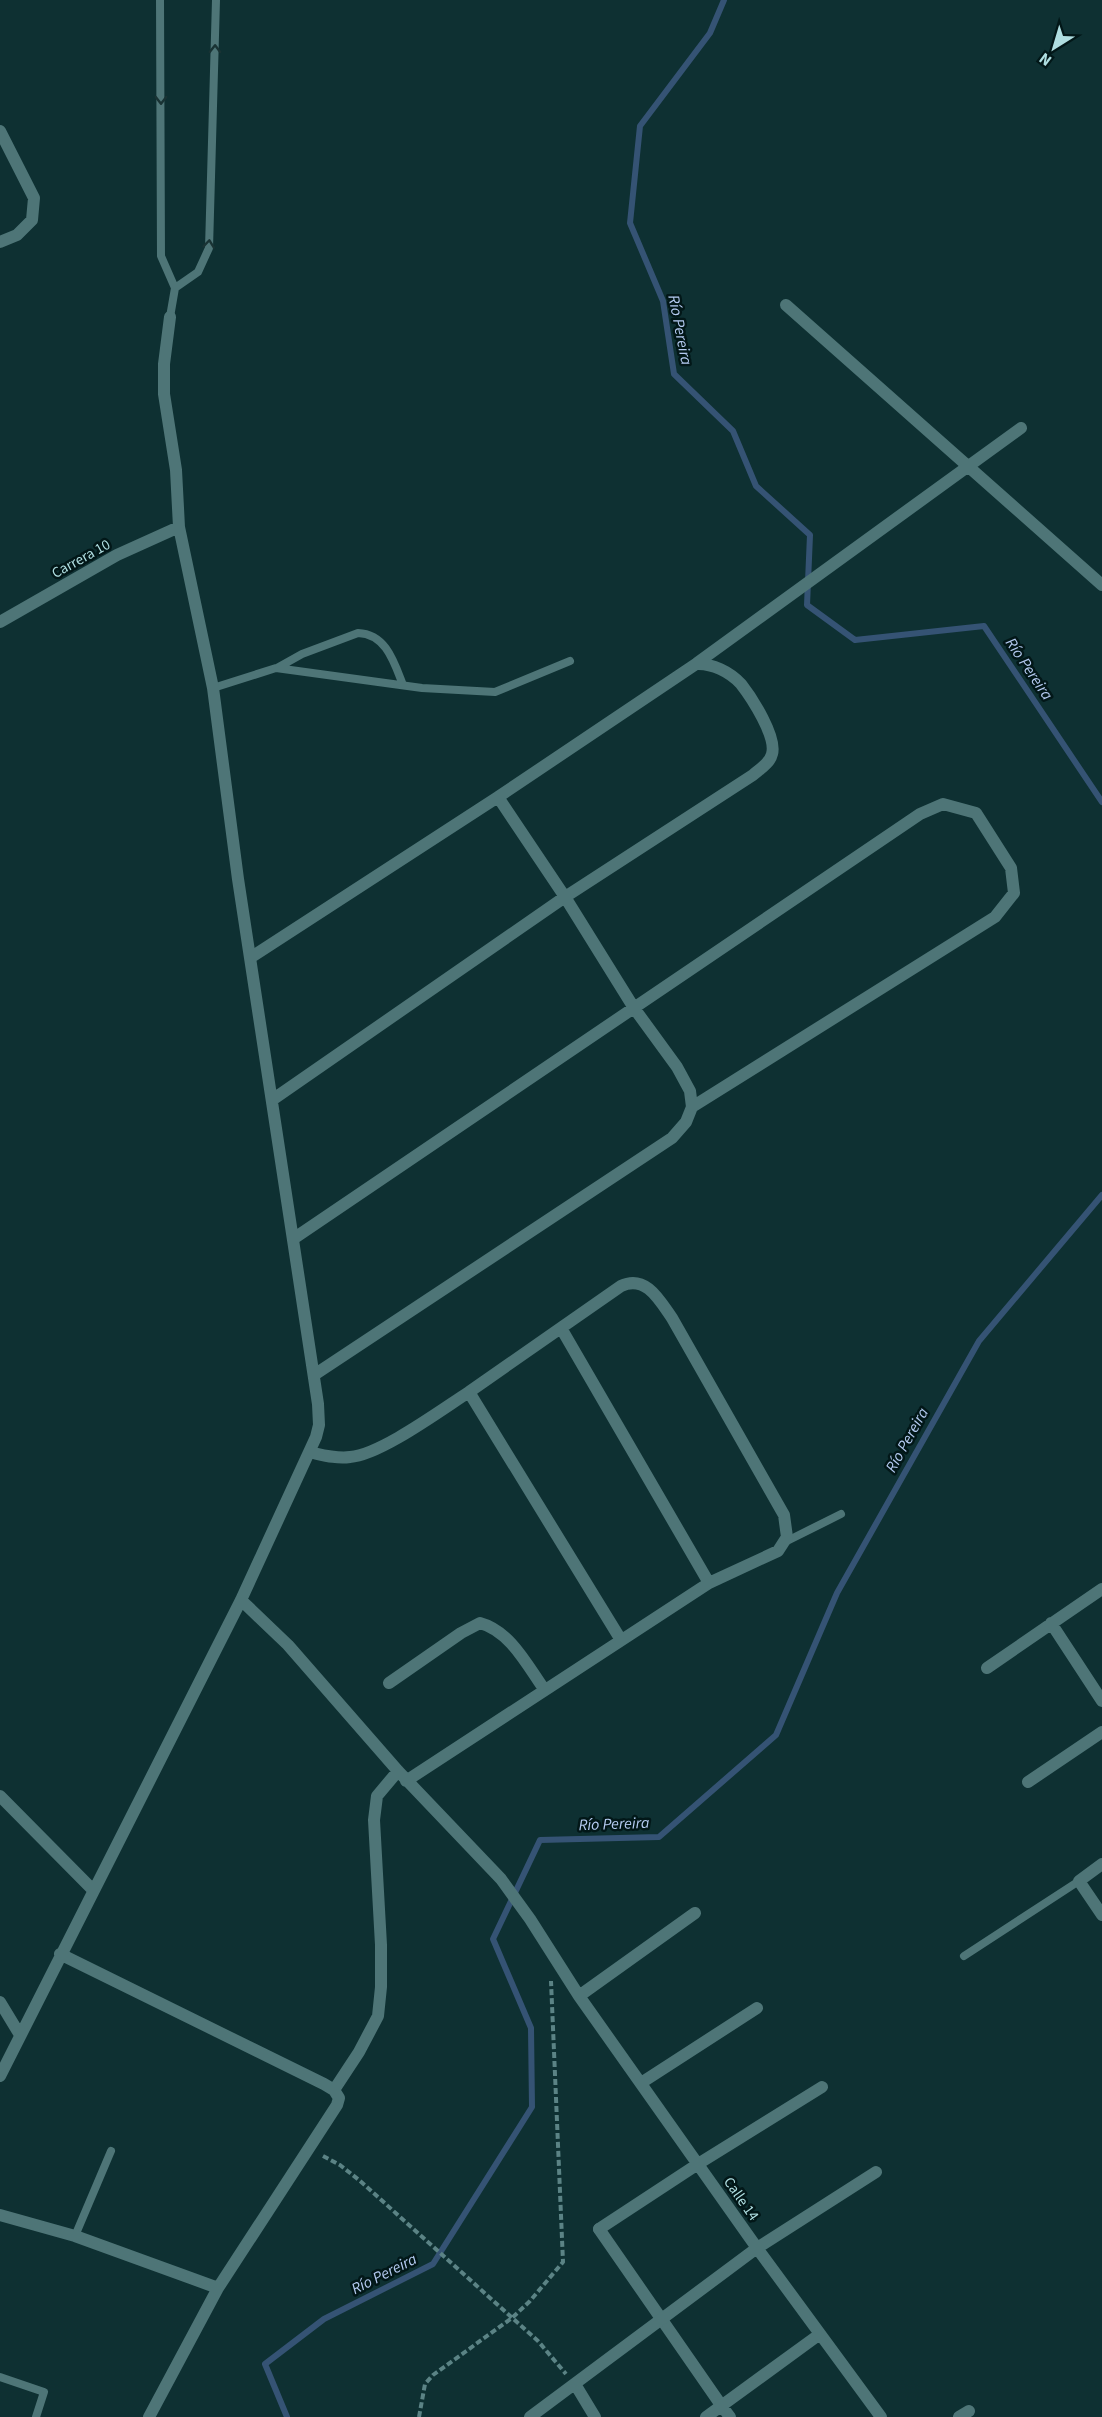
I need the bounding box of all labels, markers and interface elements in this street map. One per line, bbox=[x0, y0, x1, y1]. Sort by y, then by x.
north arrow bbox=[1024, 18, 1084, 78]
one-way arrow bbox=[208, 45, 221, 54]
text: N bbox=[1035, 47, 1056, 71]
one-way arrow bbox=[155, 96, 167, 105]
one-way arrow bbox=[202, 240, 214, 249]
water label: Río Pereira bbox=[662, 293, 698, 367]
street label: Carrera 10 bbox=[48, 534, 114, 584]
water label: Río Pereira bbox=[1000, 633, 1058, 705]
water label: Río Pereira bbox=[880, 1403, 934, 1476]
water label: Río Pereira bbox=[578, 1812, 650, 1836]
street label: Calle 14 bbox=[718, 2173, 764, 2226]
water label: Río Pereira bbox=[347, 2248, 421, 2300]

